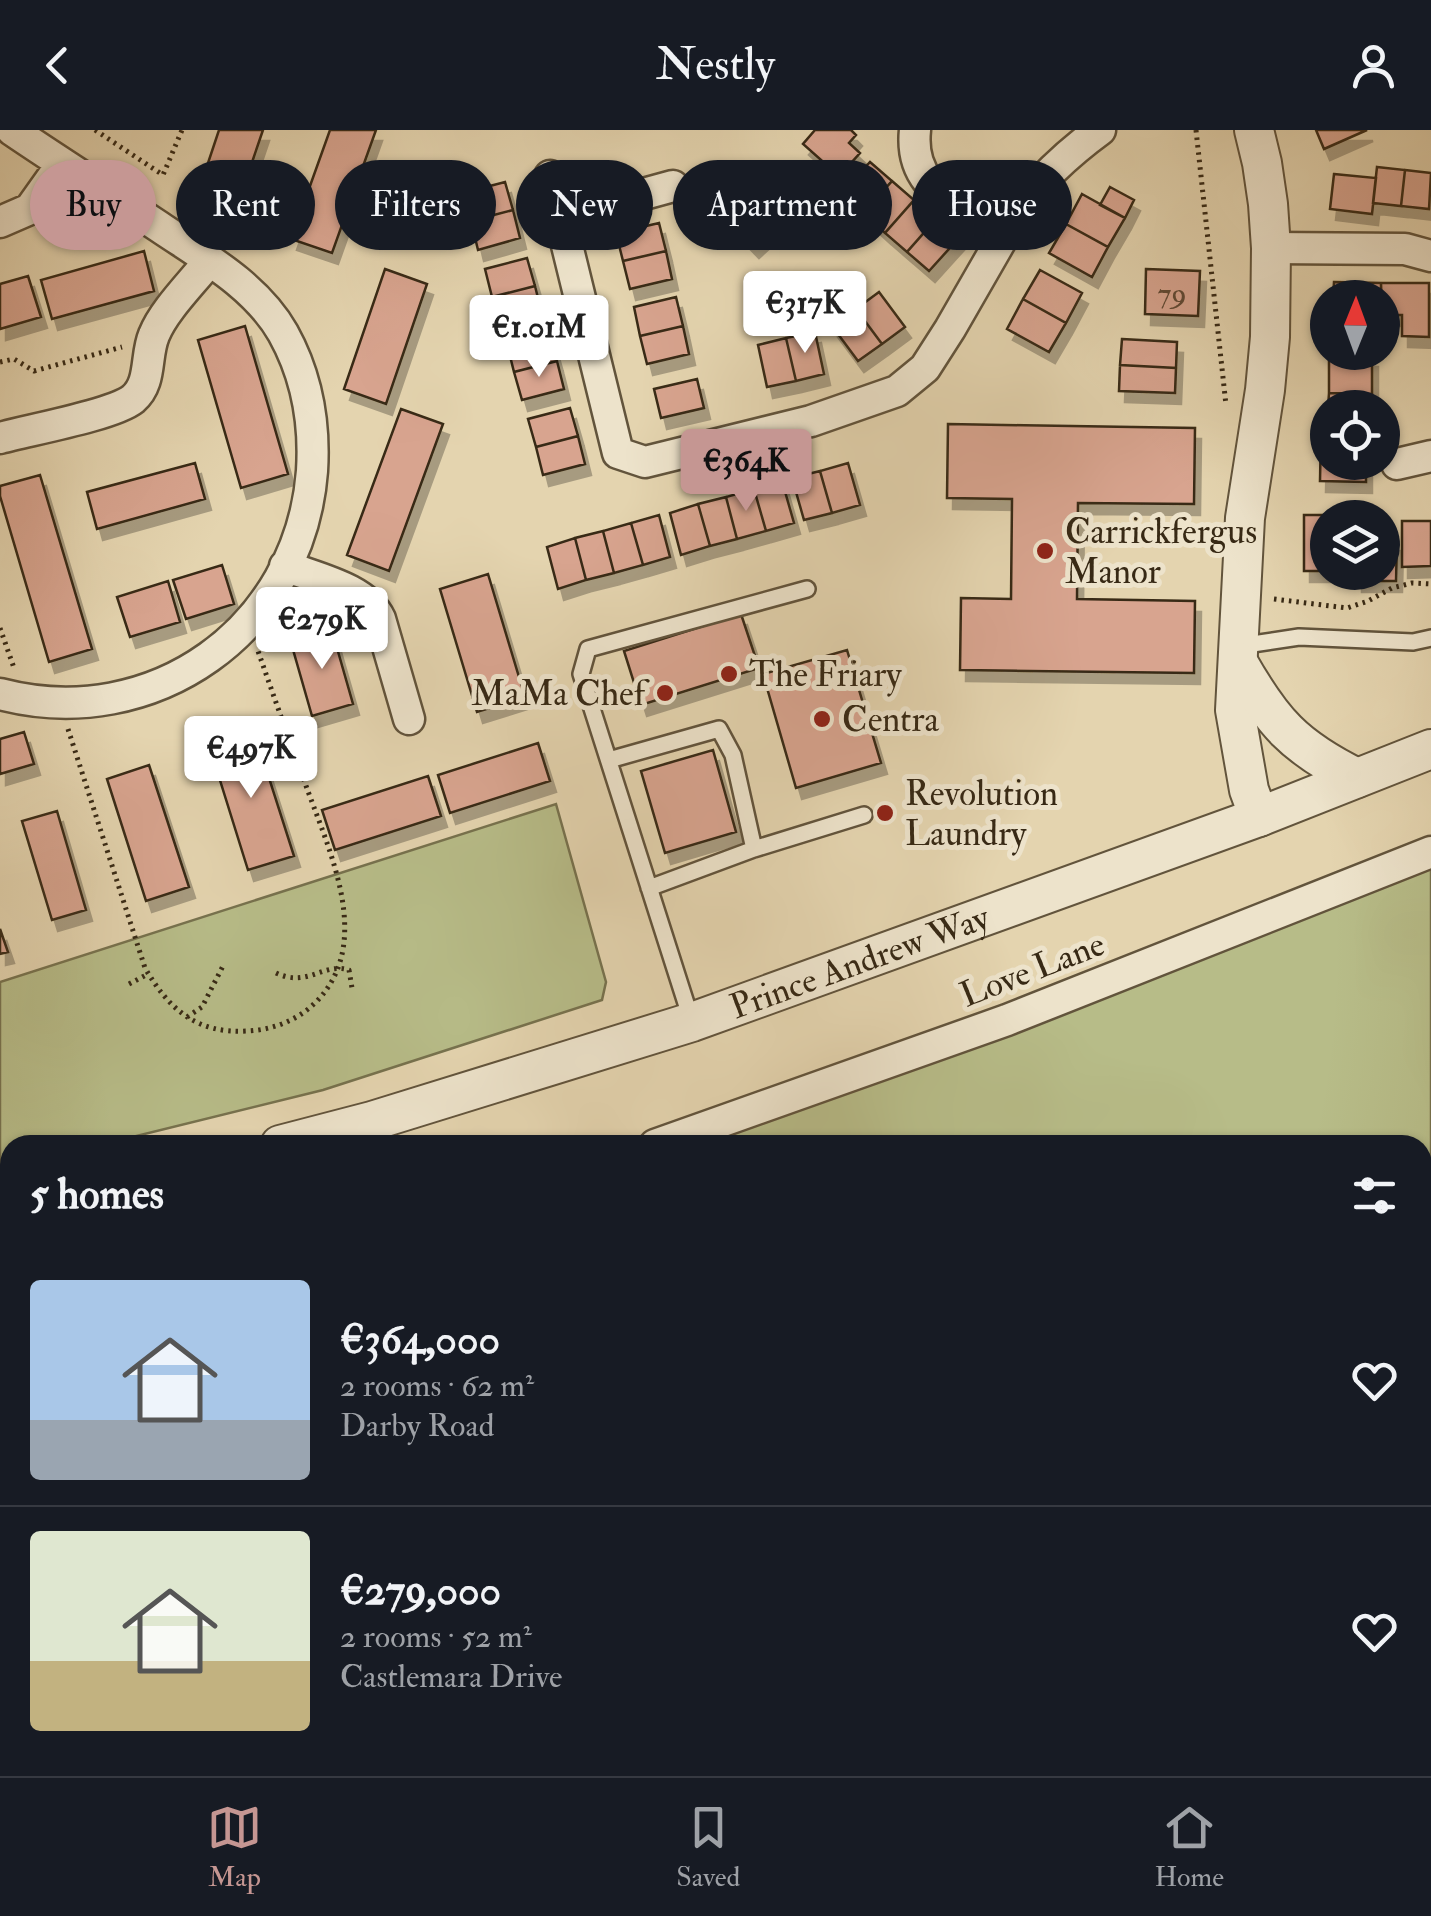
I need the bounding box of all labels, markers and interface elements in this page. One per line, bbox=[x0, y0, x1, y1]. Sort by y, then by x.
text: Nestly bbox=[656, 37, 775, 93]
icon: back bbox=[30, 38, 85, 93]
icon: person bbox=[1346, 38, 1401, 93]
chip: Buy bbox=[30, 160, 156, 250]
chip: Rent bbox=[176, 160, 315, 250]
chip: Filters bbox=[335, 160, 496, 250]
chip: New bbox=[516, 160, 653, 250]
chip: Apartment bbox=[673, 160, 892, 250]
chip: House bbox=[912, 160, 1072, 250]
pin: €317K bbox=[735, 271, 875, 356]
house number: 79 bbox=[1157, 275, 1187, 312]
north arrow bbox=[1310, 280, 1400, 370]
map controls bbox=[1310, 280, 1400, 590]
text: €317K bbox=[765, 283, 845, 323]
pin: €1.01M bbox=[458, 295, 620, 380]
text: €1.01M bbox=[492, 307, 586, 347]
button: locate bbox=[1310, 390, 1400, 480]
pin: €364K bbox=[676, 429, 816, 514]
text: €364K bbox=[703, 441, 789, 481]
button: layers bbox=[1310, 500, 1400, 590]
place label: Carrickfergus Manor bbox=[1065, 510, 1257, 594]
marker: Carrickfergus Manor bbox=[1034, 540, 1056, 562]
pin: €279K bbox=[252, 587, 392, 672]
text: €279K bbox=[278, 599, 366, 639]
place label: The Friary bbox=[749, 653, 902, 697]
marker: The Friary bbox=[718, 663, 740, 685]
place label: MaMa Chef bbox=[471, 672, 650, 716]
marker: MaMa Chef bbox=[654, 682, 676, 704]
place label: Centra bbox=[842, 698, 939, 742]
marker: Centra bbox=[811, 708, 833, 730]
pin: €497K bbox=[181, 716, 321, 801]
text: €497K bbox=[206, 728, 296, 768]
place label: Revolution Laundry bbox=[905, 772, 1058, 856]
marker: Revolution Laundry bbox=[874, 802, 896, 824]
street label: Prince Andrew Way bbox=[724, 895, 996, 1029]
street label: Love Lane bbox=[954, 922, 1111, 1018]
icon: filters bbox=[1347, 1168, 1402, 1223]
text: 5 homes bbox=[30, 1169, 164, 1221]
text: €364,000 bbox=[340, 1314, 500, 1366]
icon: home bbox=[110, 1320, 230, 1440]
icon: heart bbox=[1347, 1353, 1402, 1408]
text: 2 rooms · 62 m² bbox=[340, 1366, 534, 1406]
text: Darby Road bbox=[340, 1406, 494, 1446]
text: €279,000 bbox=[340, 1565, 501, 1617]
icon: home bbox=[110, 1571, 230, 1691]
icon: heart bbox=[1347, 1604, 1402, 1659]
text: 2 rooms · 52 m² bbox=[340, 1617, 532, 1657]
text: Castlemara Drive bbox=[340, 1657, 562, 1697]
tab: Map bbox=[207, 1800, 262, 1895]
tab: Saved bbox=[676, 1800, 740, 1895]
tab: Home bbox=[1154, 1800, 1224, 1895]

